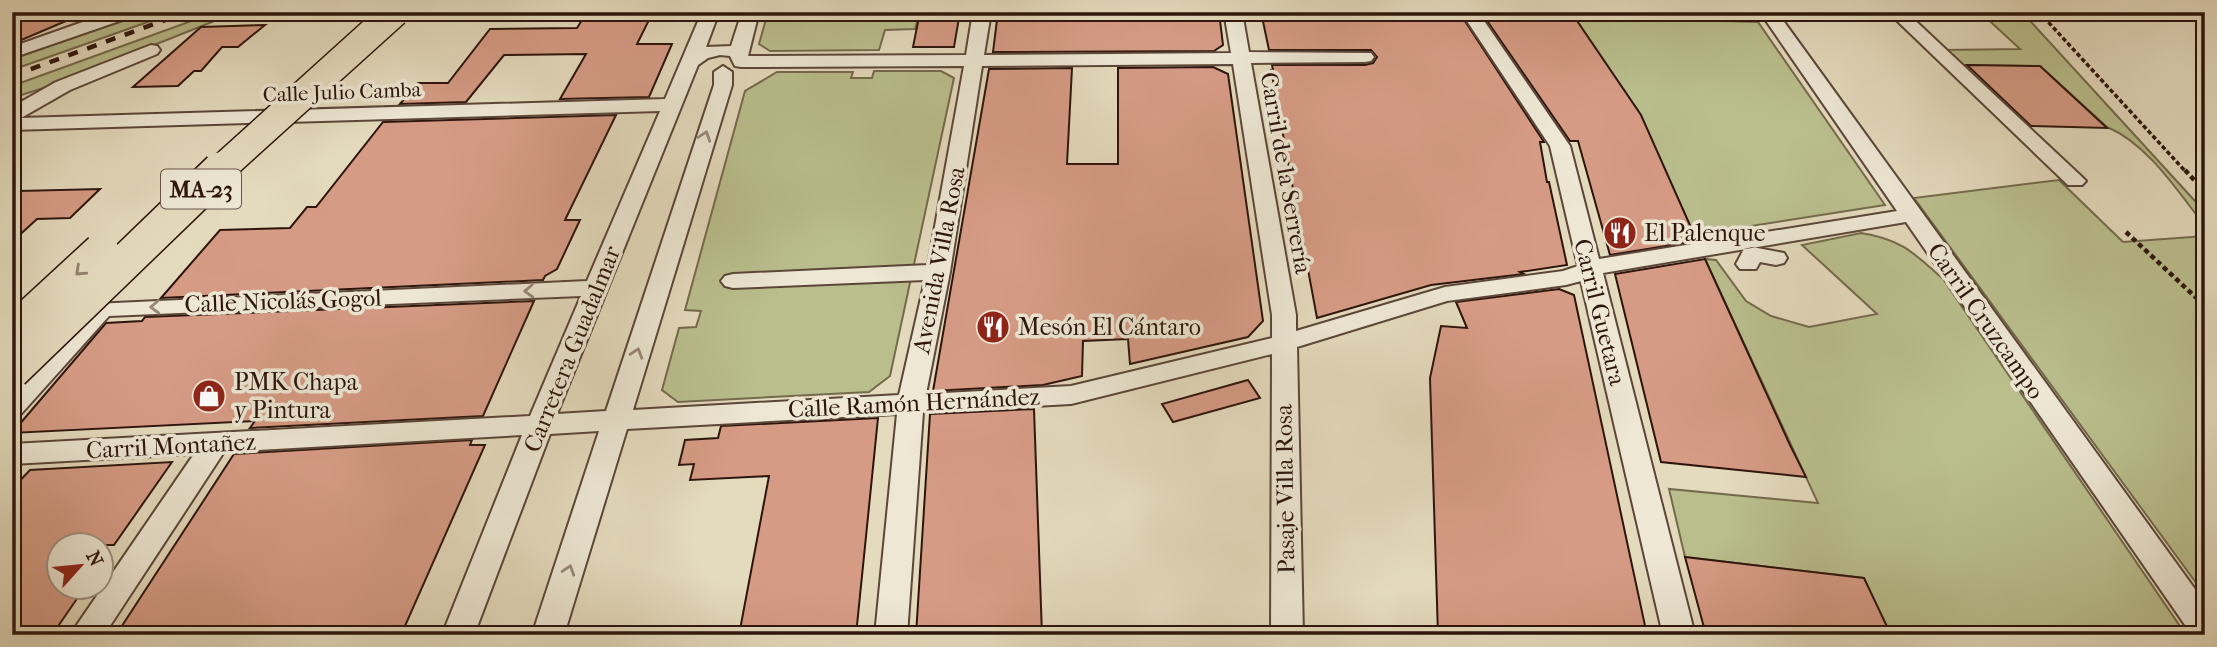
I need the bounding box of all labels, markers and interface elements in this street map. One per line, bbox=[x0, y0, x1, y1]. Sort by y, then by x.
street label: Carril de la Serrería bbox=[1254, 70, 1318, 277]
street label: Calle Julio Camba bbox=[262, 77, 422, 107]
one-way arrow bbox=[697, 130, 712, 142]
street label: Avenida Villa Rosa bbox=[907, 163, 971, 357]
road number: MA-23 bbox=[161, 170, 241, 208]
restaurant icon: El Palenque bbox=[1601, 214, 1639, 252]
place label: El Palenque bbox=[1644, 219, 1766, 247]
street label: Carril Guetara bbox=[1568, 236, 1632, 389]
street label: Carril Cruzcampo bbox=[1922, 238, 2050, 404]
street label: Carretera Guadalmar bbox=[518, 241, 626, 456]
one-way arrow bbox=[75, 262, 88, 275]
one-way arrow bbox=[523, 283, 534, 298]
street label: Calle Nicolás Gogol bbox=[184, 284, 382, 318]
one-way arrow bbox=[149, 299, 160, 314]
restaurant icon: Mesón El Cántaro bbox=[974, 308, 1012, 346]
place label: Mesón El Cántaro bbox=[1018, 313, 1201, 341]
one-way arrow bbox=[629, 347, 643, 360]
place label: PMK Chapa y Pintura bbox=[234, 368, 359, 424]
shop icon: PMK Chapa y Pintura bbox=[190, 377, 228, 415]
street label: Calle Ramón Hernández bbox=[787, 382, 1041, 424]
street label: Pasaje Villa Rosa bbox=[1270, 403, 1300, 574]
street label: Carril Montañez bbox=[85, 428, 257, 464]
north arrow bbox=[46, 532, 116, 602]
text: N bbox=[81, 547, 108, 571]
one-way arrow bbox=[561, 564, 575, 577]

